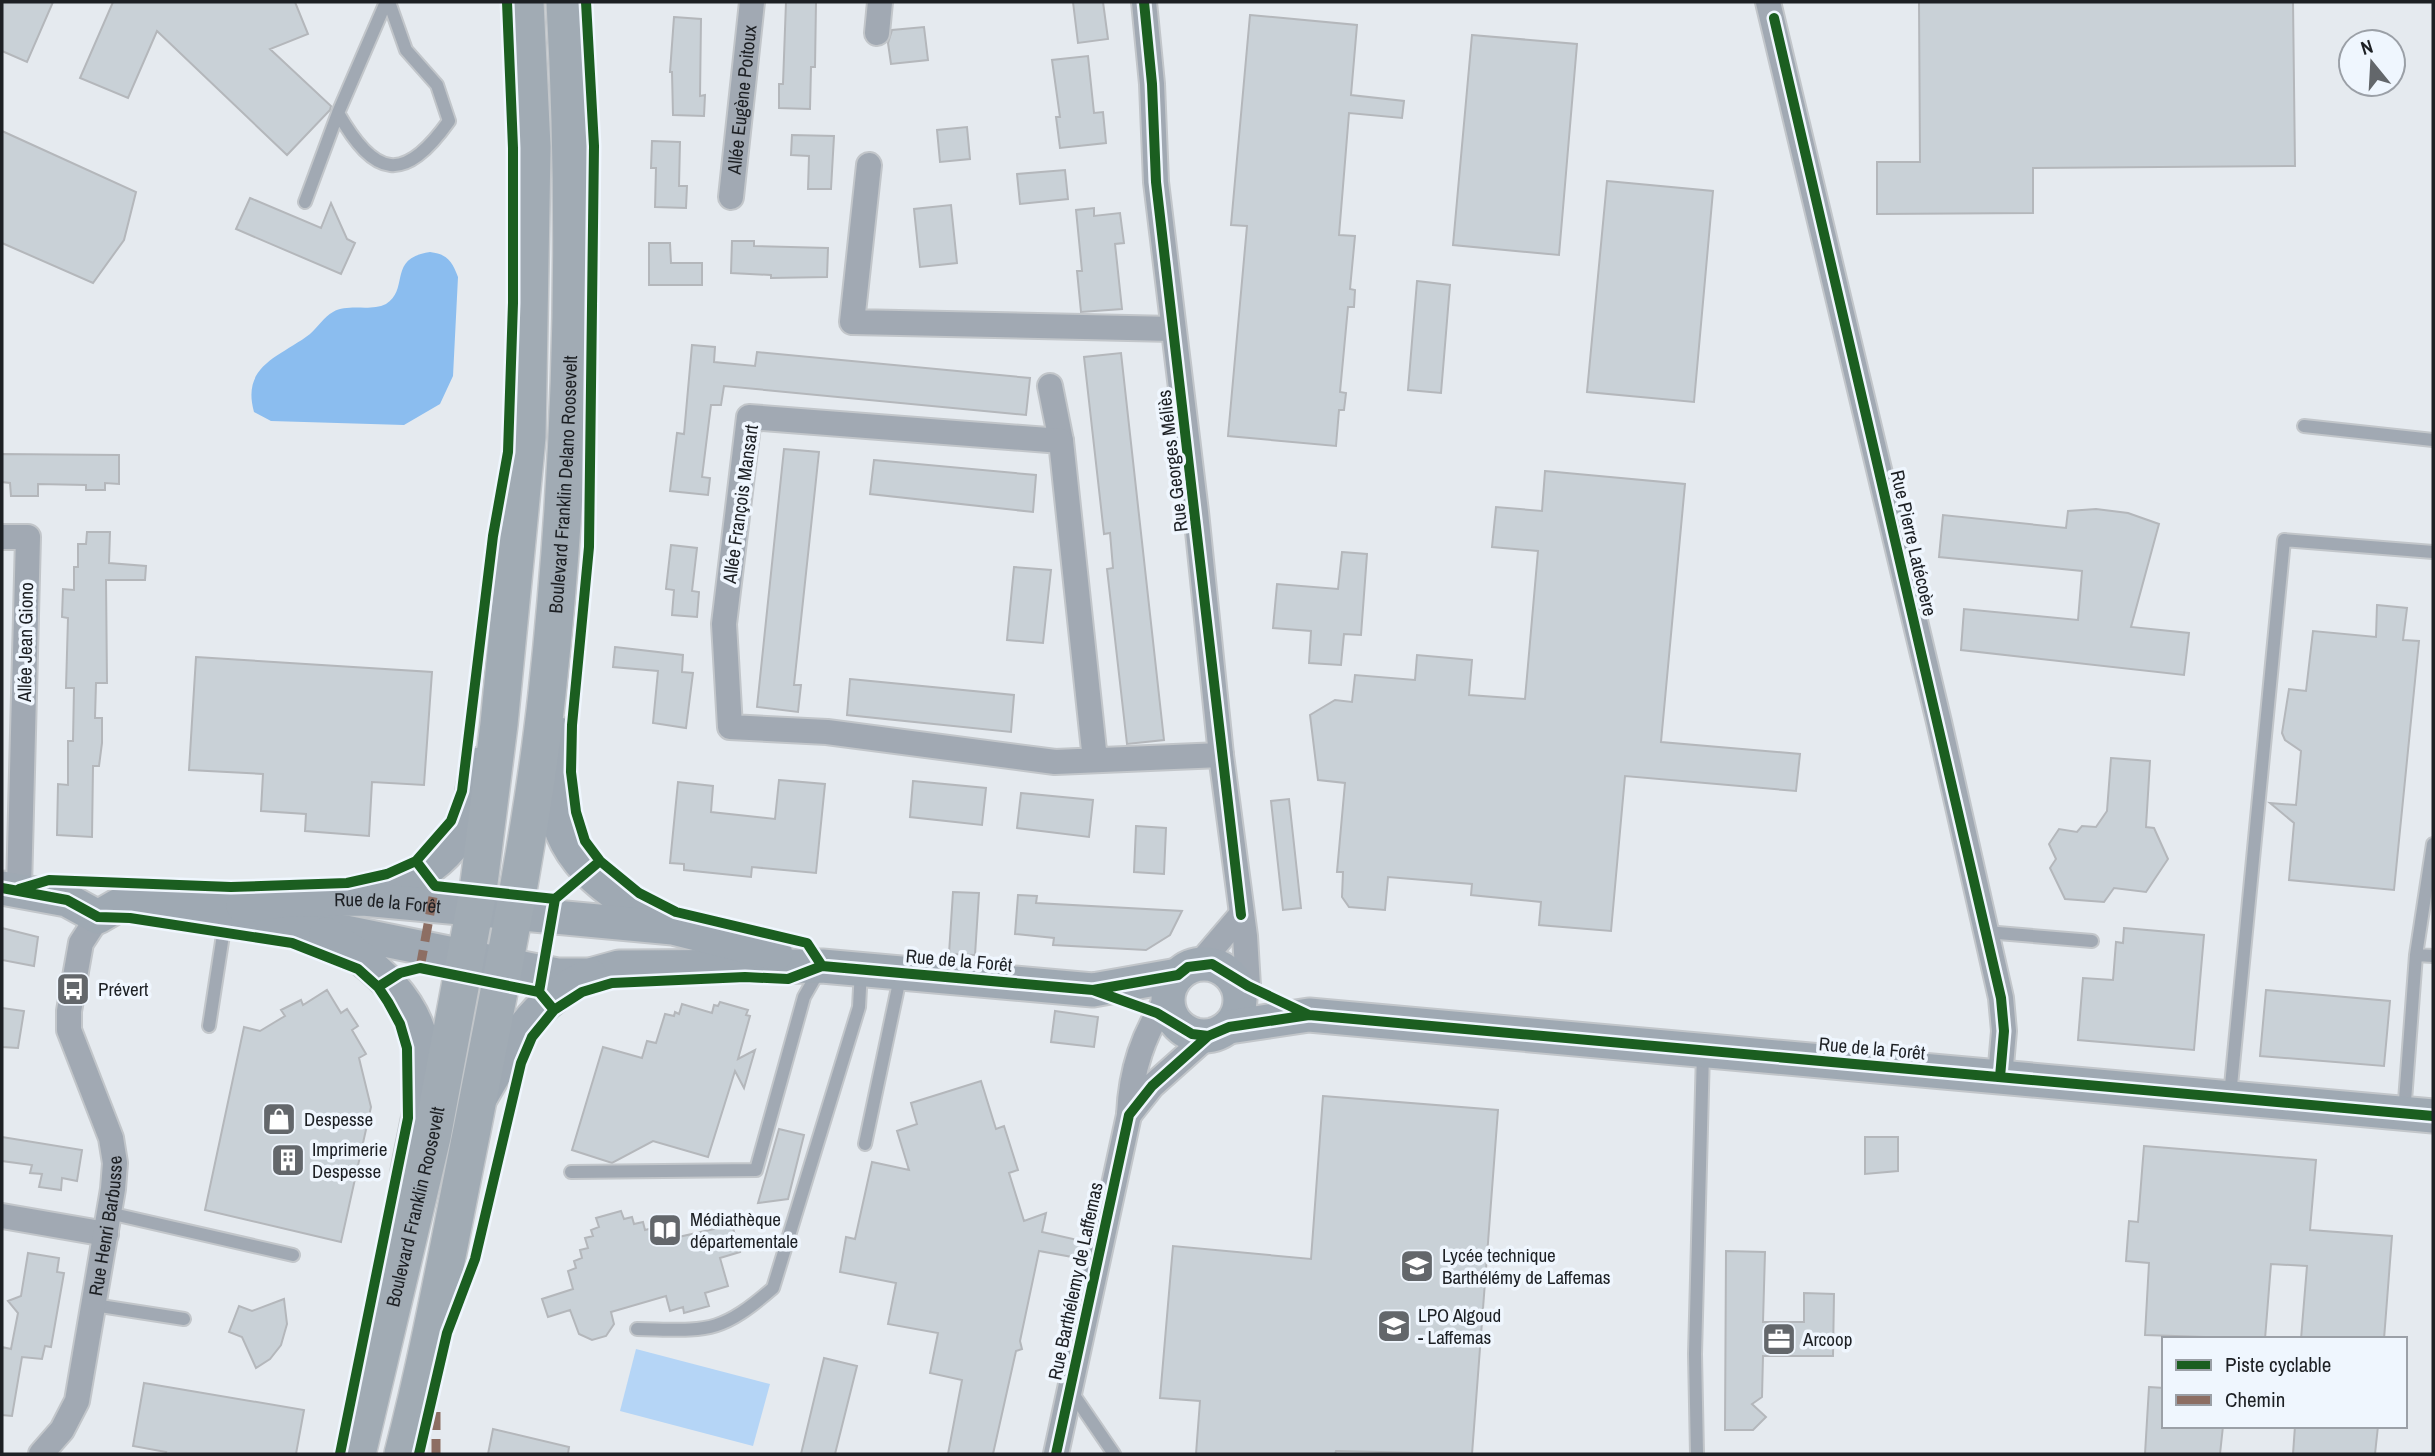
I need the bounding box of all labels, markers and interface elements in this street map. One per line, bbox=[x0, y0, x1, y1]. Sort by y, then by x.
street label: Allée Eugène Poitoux bbox=[720, 23, 762, 177]
north arrow bbox=[2337, 28, 2407, 98]
text: N bbox=[2357, 33, 2376, 61]
street label: Boulevard Franklin Delano Roosevelt bbox=[542, 355, 583, 615]
street label: Rue Georges Méliès bbox=[1150, 388, 1194, 533]
street label: Allée François Mansart bbox=[716, 422, 764, 586]
street label: Rue Pierre Latécoère bbox=[1885, 468, 1943, 618]
street label: Allée Jean Giono bbox=[11, 582, 39, 703]
street label: Rue de la Forêt bbox=[334, 886, 442, 919]
street label: Rue de la Forêt bbox=[905, 942, 1014, 978]
bus stop icon: Prévert bbox=[54, 970, 92, 1008]
place label: Prévert bbox=[98, 976, 149, 1002]
street label: Rue de la Forêt bbox=[1818, 1030, 1927, 1066]
shop icon: Despesse bbox=[260, 1100, 298, 1138]
street label: Boulevard Franklin Roosevelt bbox=[379, 1104, 451, 1309]
place label: Despesse bbox=[304, 1106, 373, 1132]
place label: Imprimerie Despesse bbox=[312, 1136, 387, 1184]
building icon: Imprimerie Despesse bbox=[269, 1141, 307, 1179]
street label: Rue Henri Barbusse bbox=[82, 1154, 128, 1298]
street label: Rue Barthélemy de Laffemas bbox=[1041, 1180, 1109, 1382]
place label: Médiathèque départementale bbox=[690, 1206, 798, 1254]
library icon: Médiathèque départementale bbox=[646, 1211, 684, 1249]
place label: Lycée technique Barthélémy de Laffemas bbox=[1442, 1242, 1611, 1290]
school or university icon: Lycée technique Barthélémy de Laffemas bbox=[1398, 1247, 1436, 1285]
place label: LPO Algoud - Laffemas bbox=[1418, 1302, 1501, 1350]
school or university icon: LPO Algoud - Laffemas bbox=[1375, 1307, 1413, 1345]
office icon: Arcoop bbox=[1760, 1320, 1798, 1358]
place label: Arcoop bbox=[1802, 1326, 1852, 1352]
legend bbox=[2162, 1337, 2407, 1428]
text: Piste cyclable bbox=[2225, 1350, 2331, 1379]
text: Chemin bbox=[2225, 1385, 2285, 1414]

